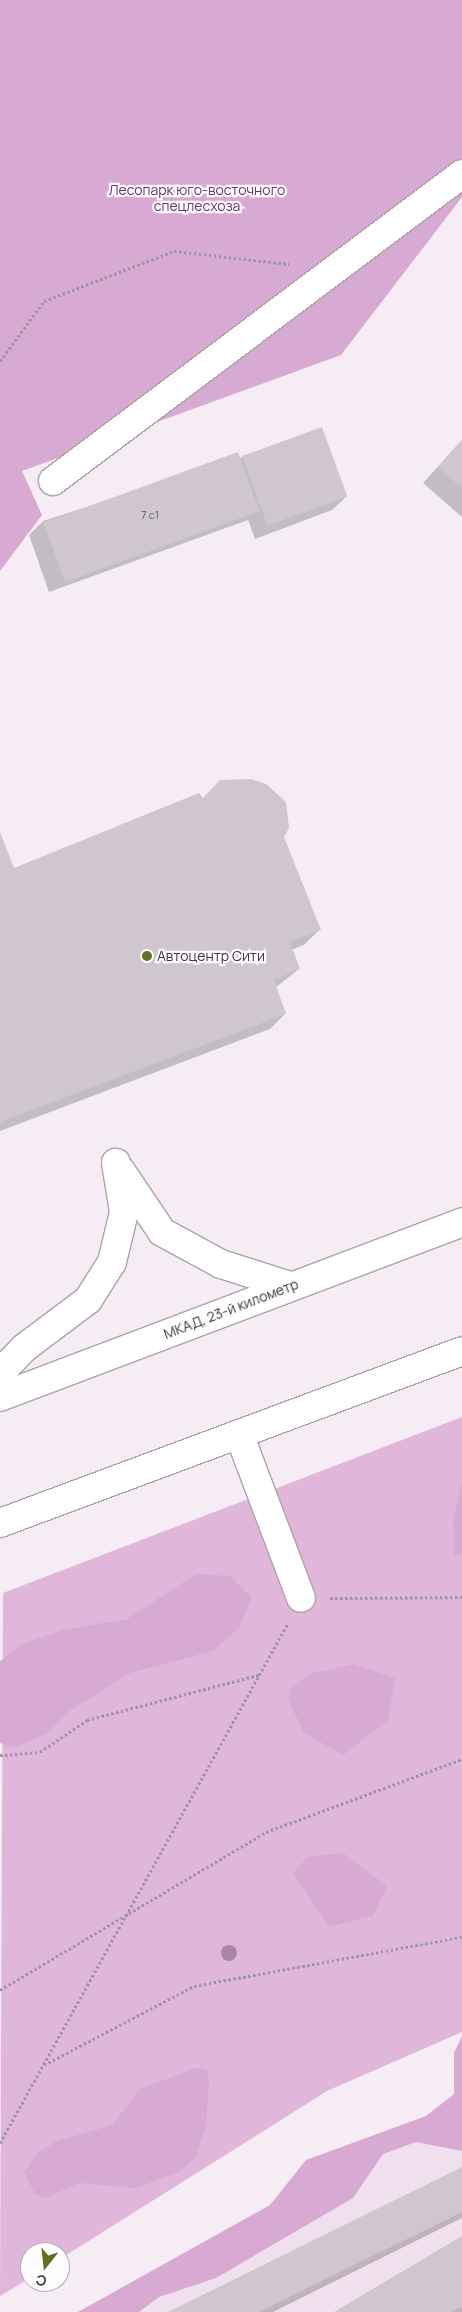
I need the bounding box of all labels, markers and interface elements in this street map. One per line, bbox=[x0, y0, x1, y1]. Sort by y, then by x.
park label: Лесопарк юго-восточного спецлесхоза bbox=[109, 182, 285, 214]
house number: 7 с1 bbox=[141, 508, 159, 522]
place label: Автоцентр Сити bbox=[157, 948, 265, 964]
marker: Автоцентр Сити bbox=[141, 950, 153, 962]
street label: МКАД, 23-й километр bbox=[161, 1276, 301, 1342]
north arrow bbox=[20, 2242, 70, 2292]
text: С bbox=[33, 2270, 49, 2291]

